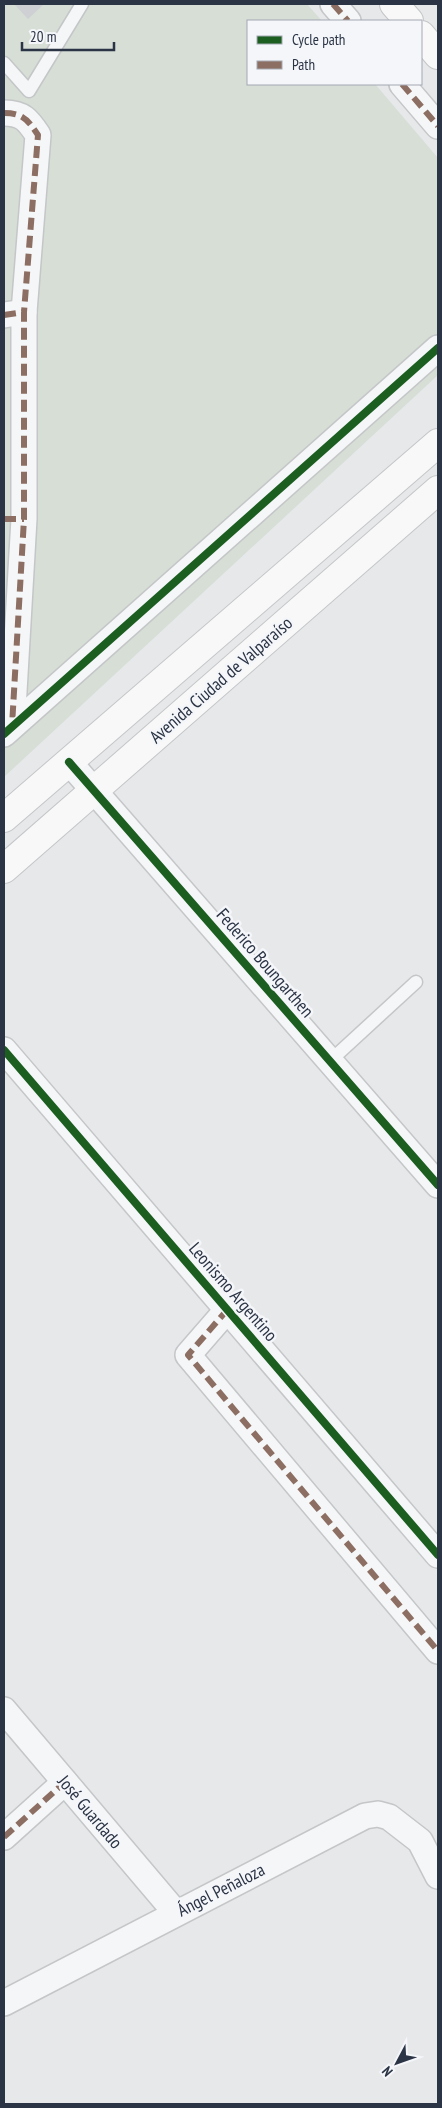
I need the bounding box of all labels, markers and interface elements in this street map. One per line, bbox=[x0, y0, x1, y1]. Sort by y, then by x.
scale bar bbox=[22, 20, 115, 52]
legend bbox=[247, 20, 422, 85]
text: 20 m bbox=[30, 27, 56, 46]
text: Cycle path bbox=[292, 30, 345, 49]
text: Path bbox=[292, 55, 315, 74]
street label: Avenida Ciudad de Valparaíso bbox=[144, 611, 297, 748]
street label: Federico Boungarthen bbox=[212, 903, 319, 1022]
street label: Leonismo Argentino bbox=[184, 1238, 283, 1346]
street label: José Guardado bbox=[52, 1770, 128, 1853]
street label: Ángel Peñaloza bbox=[173, 1858, 268, 1921]
north arrow bbox=[372, 2038, 422, 2088]
text: N bbox=[378, 2063, 396, 2080]

